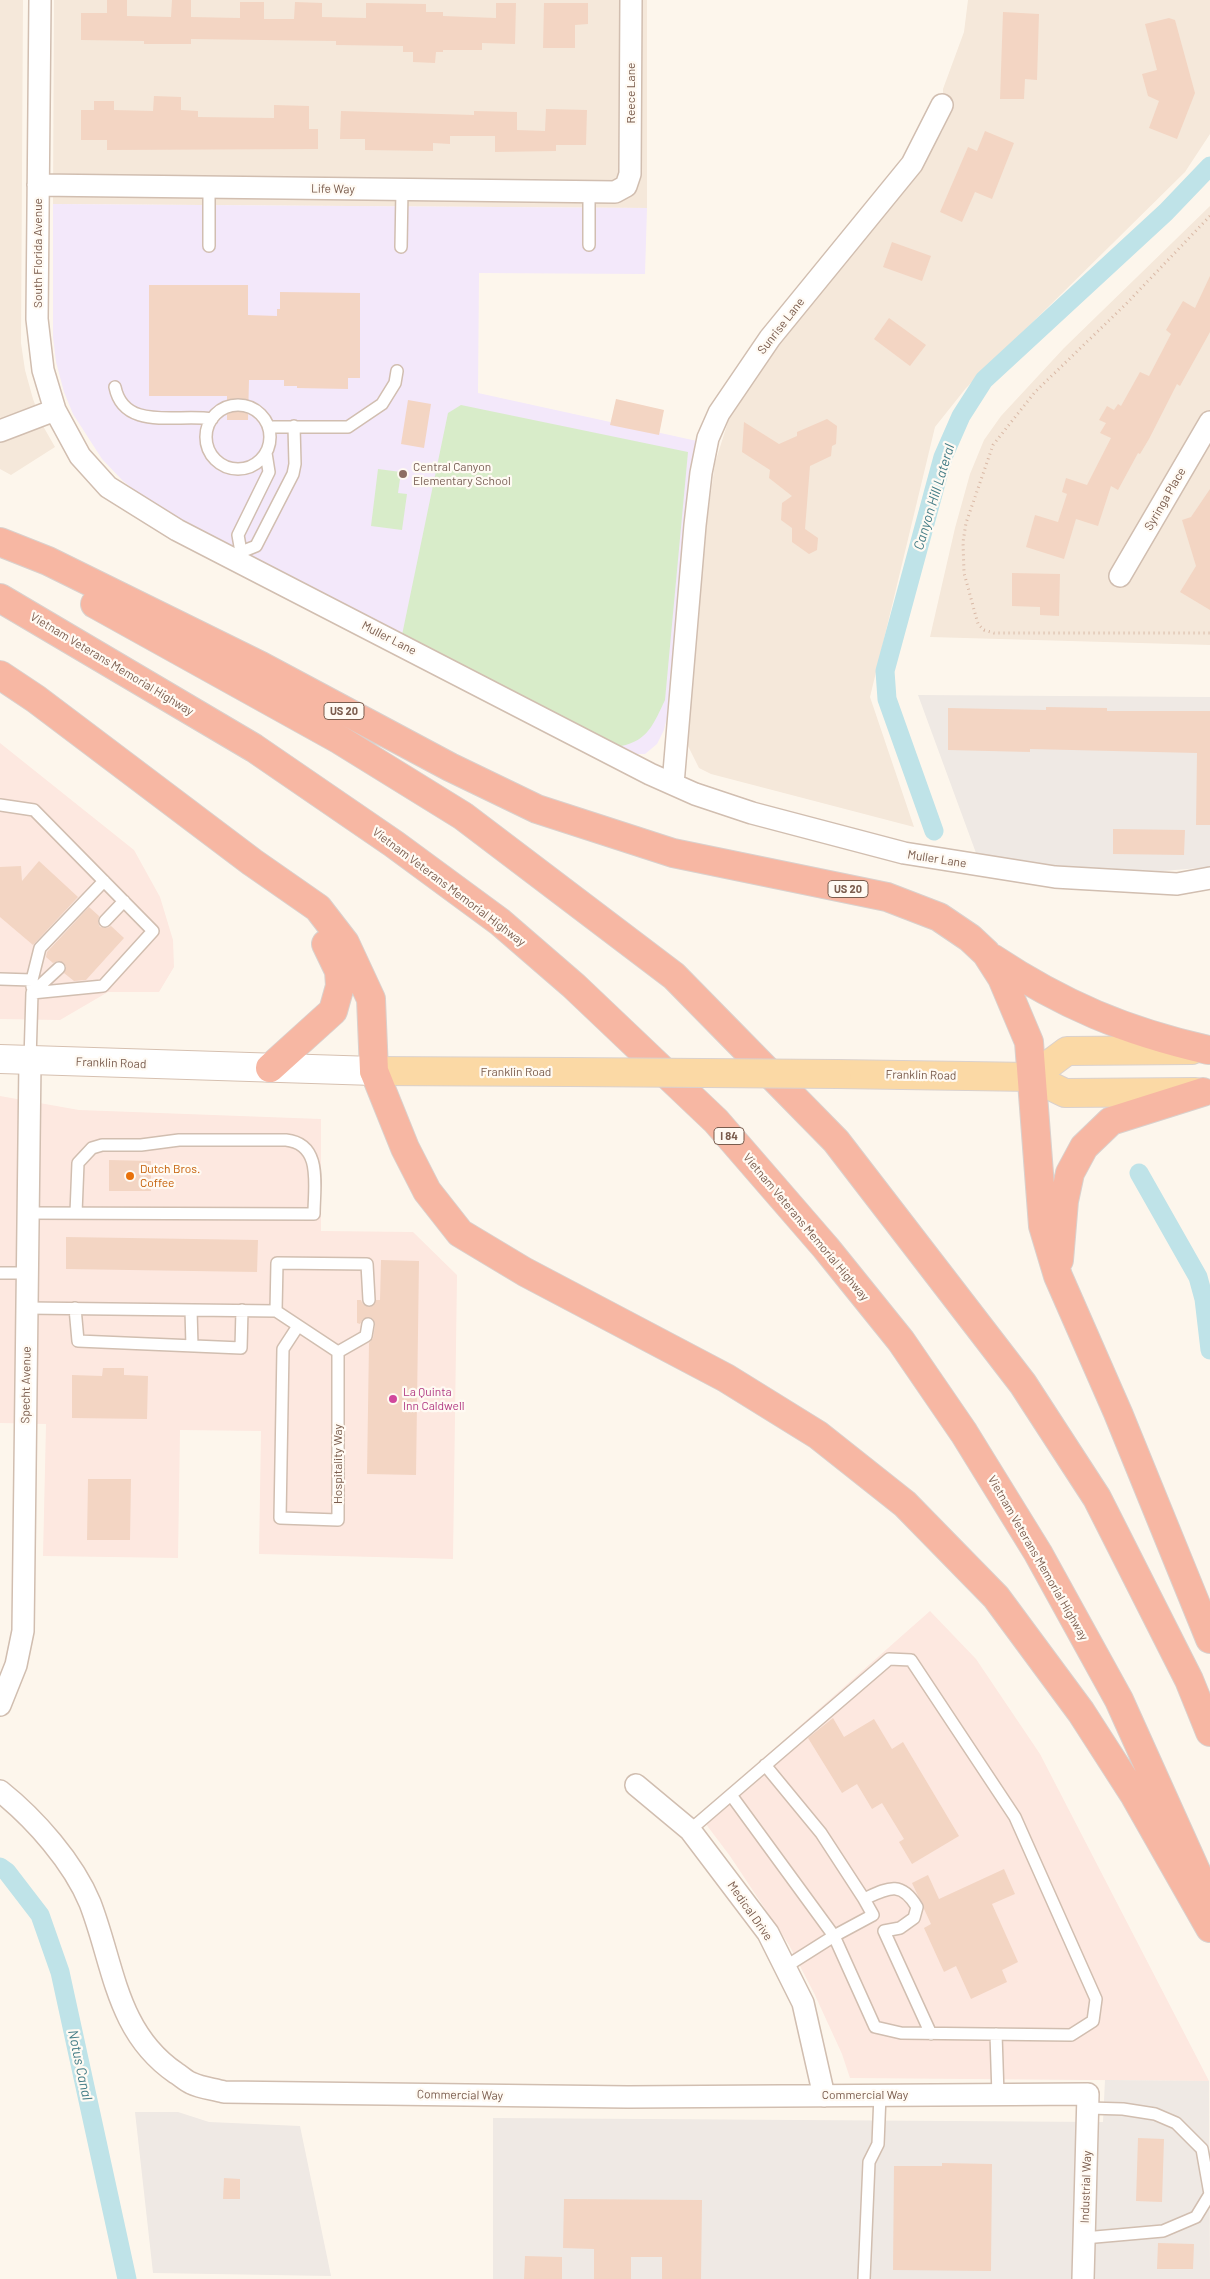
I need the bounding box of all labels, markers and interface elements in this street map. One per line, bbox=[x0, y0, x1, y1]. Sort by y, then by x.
street label: Reece Lane bbox=[624, 63, 638, 123]
street label: Life Way bbox=[311, 181, 355, 197]
street label: South Florida Avenue bbox=[31, 198, 45, 308]
street label: Sunrise Lane bbox=[755, 295, 807, 357]
water label: Canyon Hill Lateral bbox=[910, 442, 958, 552]
place label: Central Canyon Elementary School bbox=[413, 460, 511, 488]
street label: Syringa Place bbox=[1141, 465, 1189, 533]
marker: Central Canyon Elementary School bbox=[397, 468, 409, 480]
street label: Vietnam Veterans Memorial Highway bbox=[28, 609, 196, 719]
street label: Muller Lane bbox=[359, 618, 419, 658]
road number: US 20 bbox=[324, 702, 364, 719]
street label: Vietnam Veterans Memorial Highway bbox=[370, 825, 528, 949]
street label: Muller Lane bbox=[907, 847, 967, 871]
road number: US 20 bbox=[828, 881, 868, 898]
street label: Franklin Road bbox=[75, 1055, 147, 1071]
street label: Franklin Road bbox=[481, 1065, 551, 1079]
street label: Franklin Road bbox=[885, 1067, 957, 1083]
road number: I 84 bbox=[714, 1128, 744, 1144]
street label: Vietnam Veterans Memorial Highway bbox=[740, 1150, 872, 1304]
place label: Dutch Bros. Coffee bbox=[140, 1162, 200, 1190]
marker: Dutch Bros. Coffee bbox=[124, 1170, 136, 1182]
street label: Specht Avenue bbox=[18, 1346, 34, 1424]
place label: La Quinta Inn Caldwell bbox=[403, 1385, 464, 1413]
marker: La Quinta Inn Caldwell bbox=[387, 1393, 399, 1405]
street label: Hospitality Way bbox=[331, 1424, 345, 1504]
street label: Vietnam Veterans Memorial Highway bbox=[985, 1473, 1091, 1643]
street label: Medical Drive bbox=[724, 1879, 776, 1943]
water label: Notus Canal bbox=[64, 2028, 96, 2102]
street label: Commercial Way bbox=[417, 2087, 503, 2103]
street label: Commercial Way bbox=[822, 2088, 908, 2102]
street label: Industrial Way bbox=[1078, 2150, 1094, 2224]

